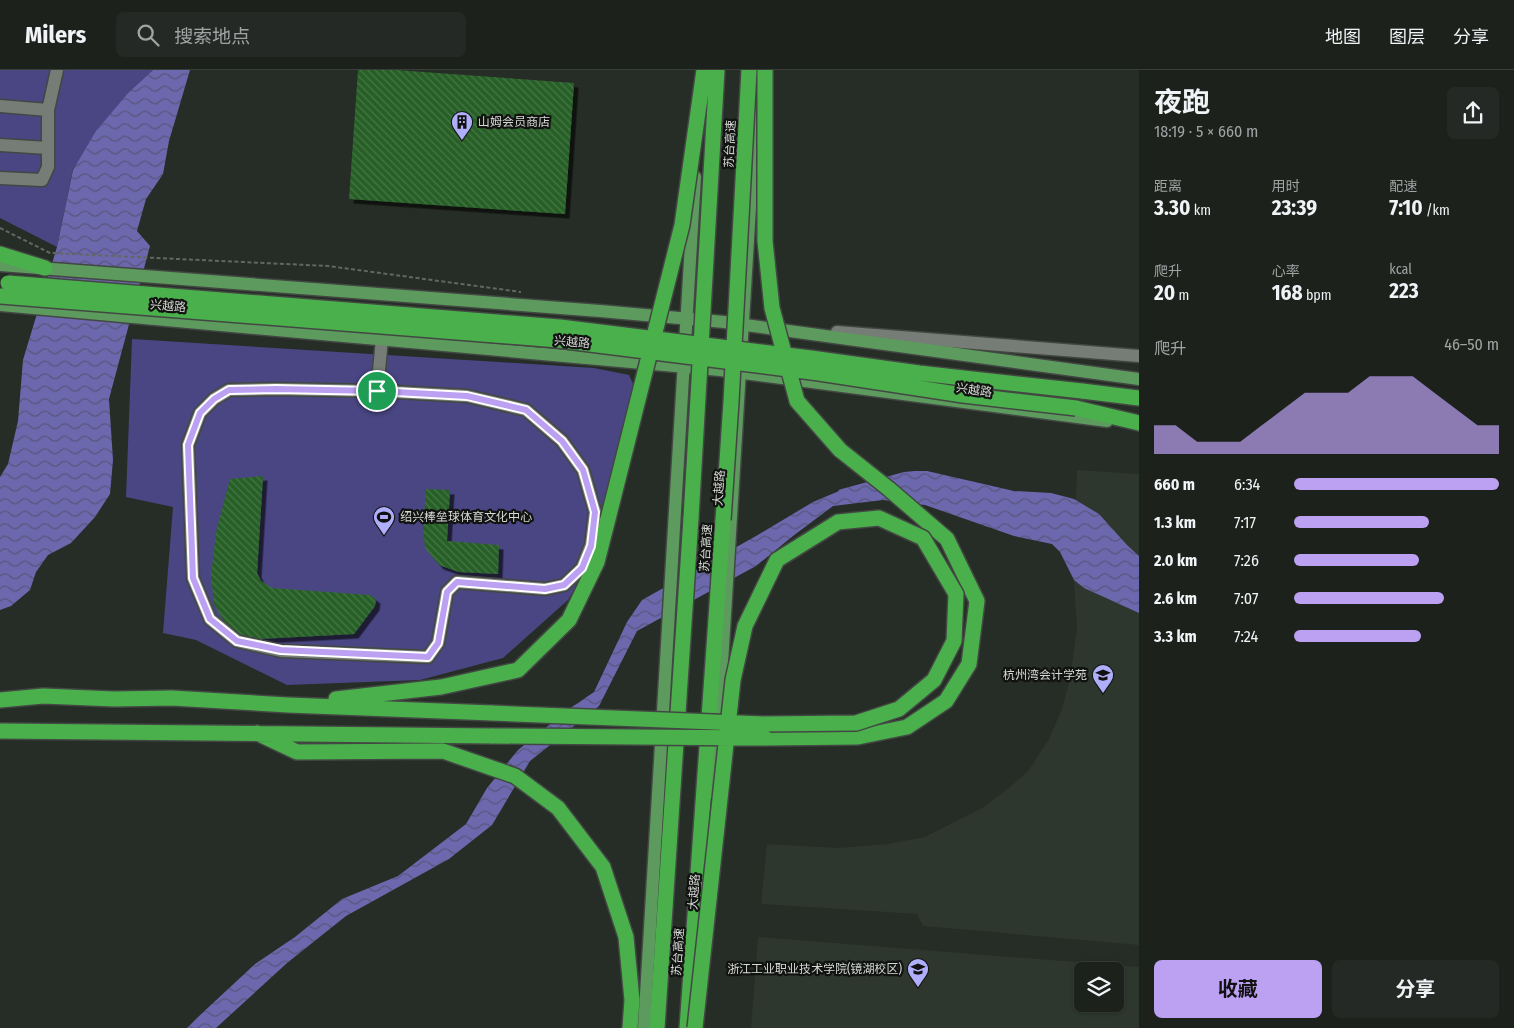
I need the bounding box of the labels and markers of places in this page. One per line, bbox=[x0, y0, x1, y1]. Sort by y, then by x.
building icon: 山姆会员商店 bbox=[450, 110, 474, 141]
place label: 山姆会员商店 bbox=[478, 115, 550, 129]
pin bbox=[356, 370, 398, 412]
sports icon: 绍兴棒垒球体育文化中心 bbox=[372, 505, 396, 536]
place label: 绍兴棒垒球体育文化中心 bbox=[400, 510, 532, 524]
school or university icon: 杭州湾会计学苑 bbox=[1091, 663, 1115, 694]
place label: 杭州湾会计学苑 bbox=[1003, 668, 1087, 682]
school or university icon: 浙江工业职业技术学院(镜湖校区) bbox=[906, 957, 930, 988]
place label: 浙江工业职业技术学院(镜湖校区) bbox=[727, 962, 902, 976]

